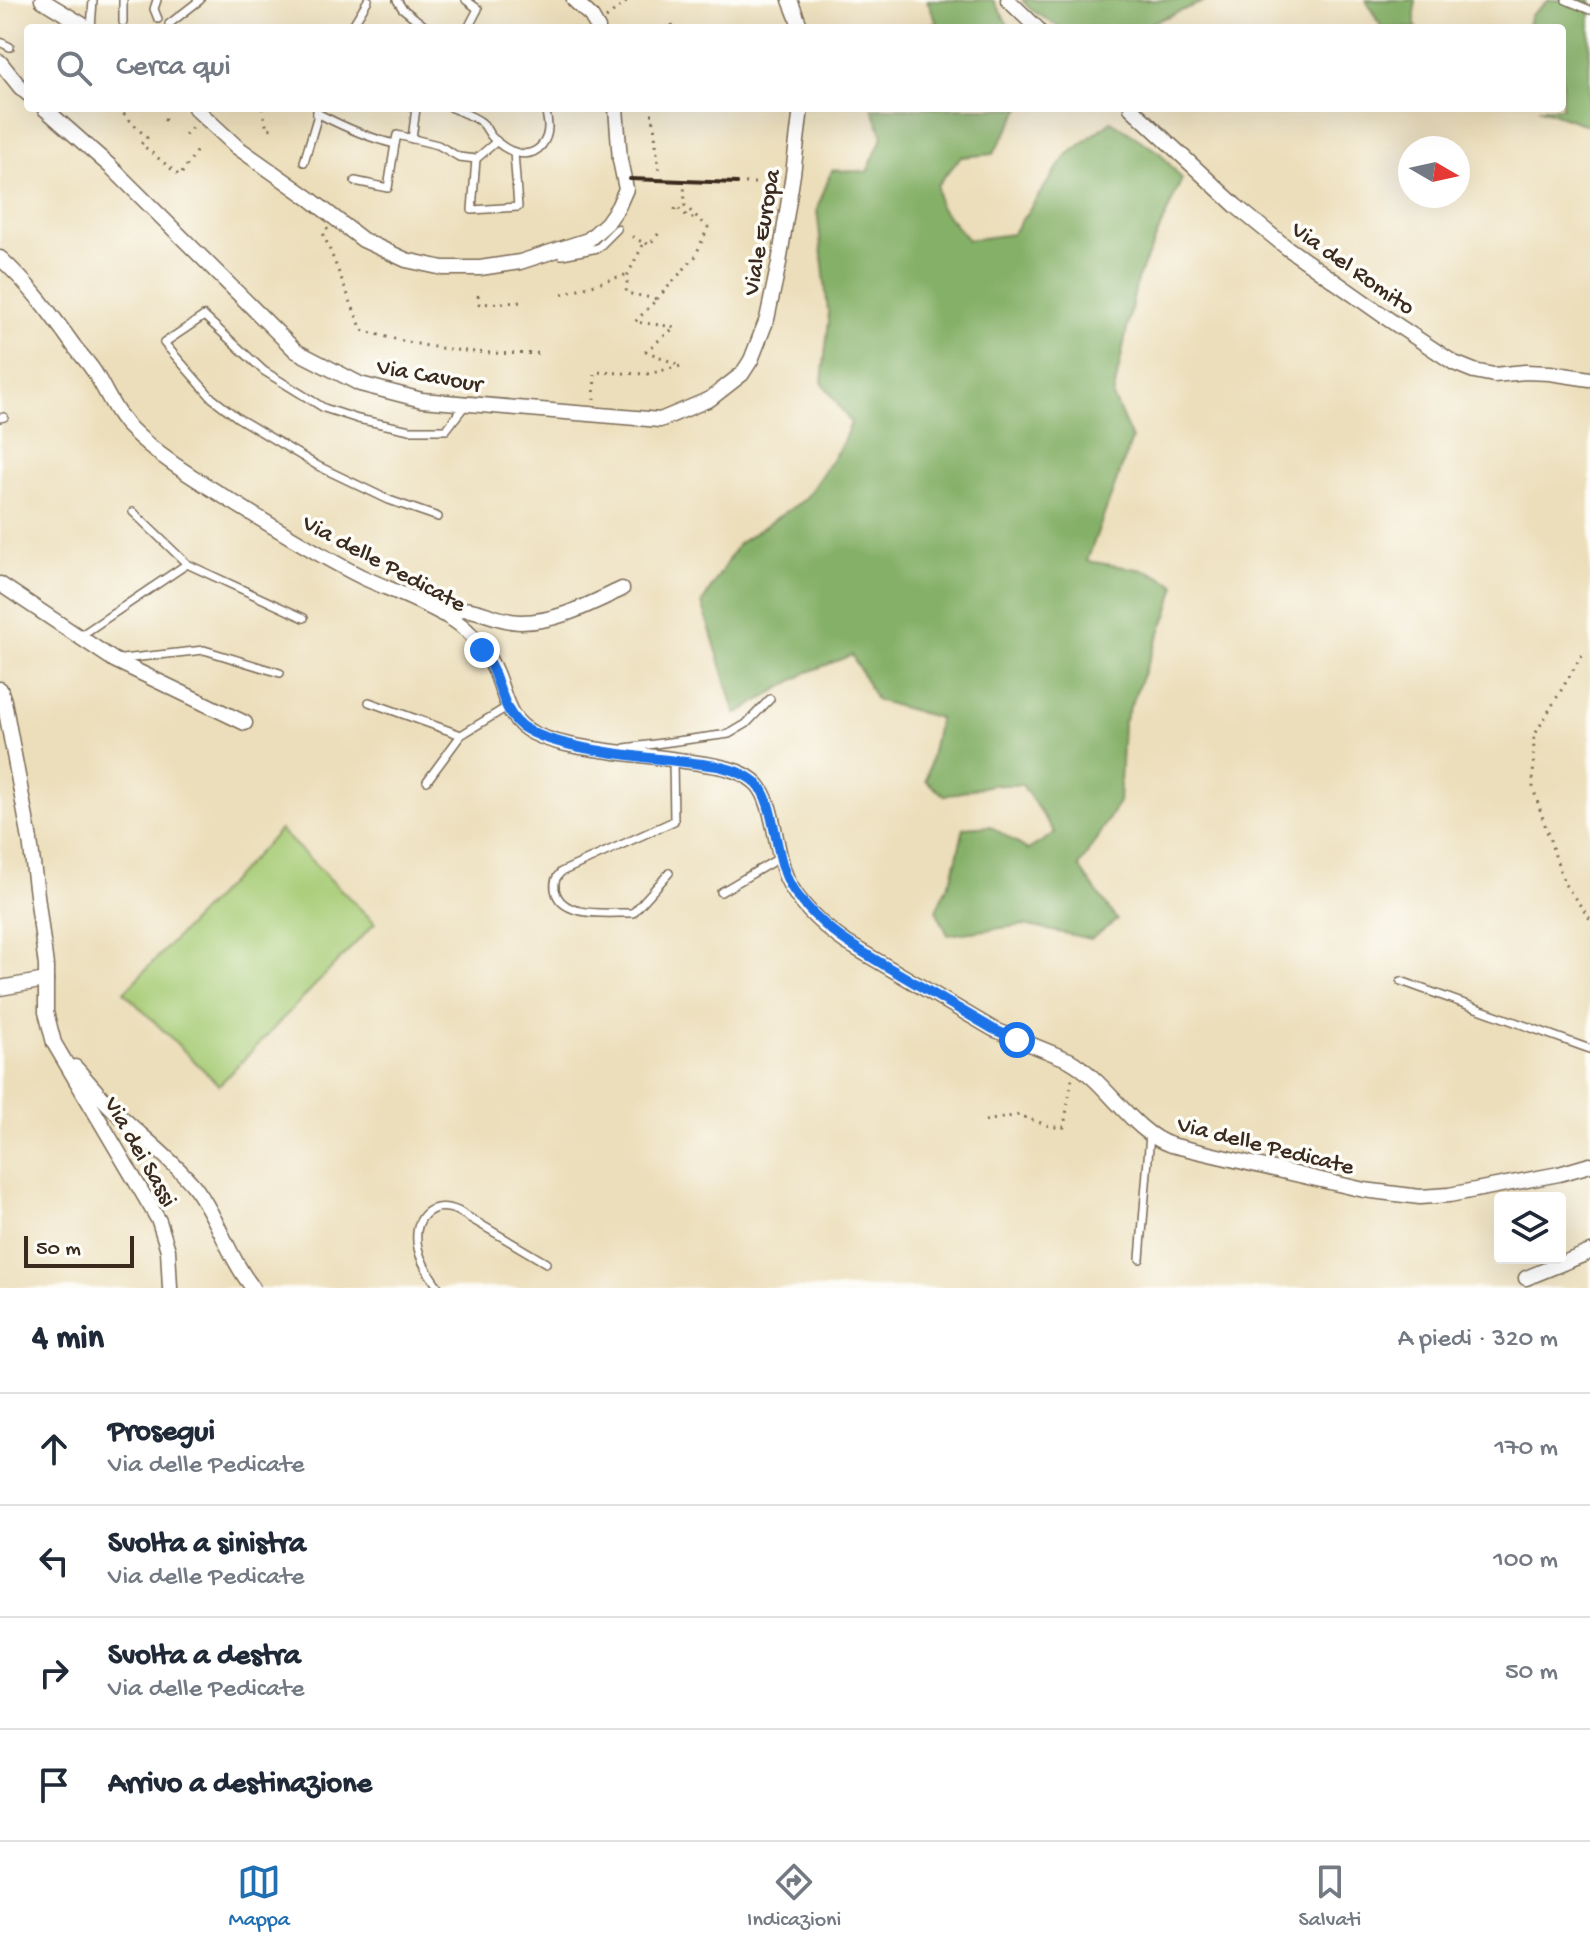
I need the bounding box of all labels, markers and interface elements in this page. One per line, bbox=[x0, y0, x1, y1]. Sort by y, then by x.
search box bbox=[24, 24, 1566, 112]
icon: search bbox=[52, 46, 96, 90]
text: Cerca qui bbox=[116, 51, 231, 86]
north arrow bbox=[1398, 136, 1470, 208]
street label: Viale Europa bbox=[738, 167, 789, 299]
street label: Via del Romito bbox=[1284, 216, 1419, 323]
street label: Via Cavour bbox=[373, 354, 487, 401]
street label: Via delle Pedicate bbox=[296, 509, 471, 621]
route end bbox=[464, 632, 500, 668]
route start bbox=[999, 1022, 1035, 1058]
street label: Via dei Sassi bbox=[95, 1092, 182, 1213]
street label: Via delle Pedicate bbox=[1173, 1111, 1357, 1184]
map controls bbox=[1494, 1192, 1566, 1264]
button: layers bbox=[1494, 1192, 1566, 1264]
scale bar bbox=[24, 1232, 134, 1268]
text: 50 m bbox=[36, 1237, 81, 1263]
text: 4 min bbox=[32, 1320, 104, 1360]
text: A piedi · 320 m bbox=[1398, 1325, 1558, 1356]
text: Prosegui bbox=[108, 1416, 215, 1451]
icon: ahead bbox=[32, 1427, 76, 1471]
text: 170 m bbox=[1495, 1434, 1558, 1465]
text: Via delle Pedicate bbox=[108, 1451, 304, 1482]
text: Svolta a sinistra bbox=[108, 1528, 306, 1563]
icon: left bbox=[32, 1539, 76, 1583]
text: 100 m bbox=[1493, 1546, 1558, 1577]
text: Via delle Pedicate bbox=[108, 1563, 304, 1594]
text: Svolta a destra bbox=[108, 1640, 301, 1675]
icon: right bbox=[32, 1651, 76, 1695]
text: 50 m bbox=[1505, 1658, 1558, 1689]
text: Via delle Pedicate bbox=[108, 1675, 304, 1706]
icon: arrive bbox=[32, 1763, 76, 1807]
text: Arrivo a destinazione bbox=[108, 1768, 372, 1803]
tab: Mappa bbox=[229, 1860, 290, 1934]
tab: Indicazioni bbox=[747, 1860, 841, 1934]
tab: Salvati bbox=[1298, 1860, 1361, 1934]

